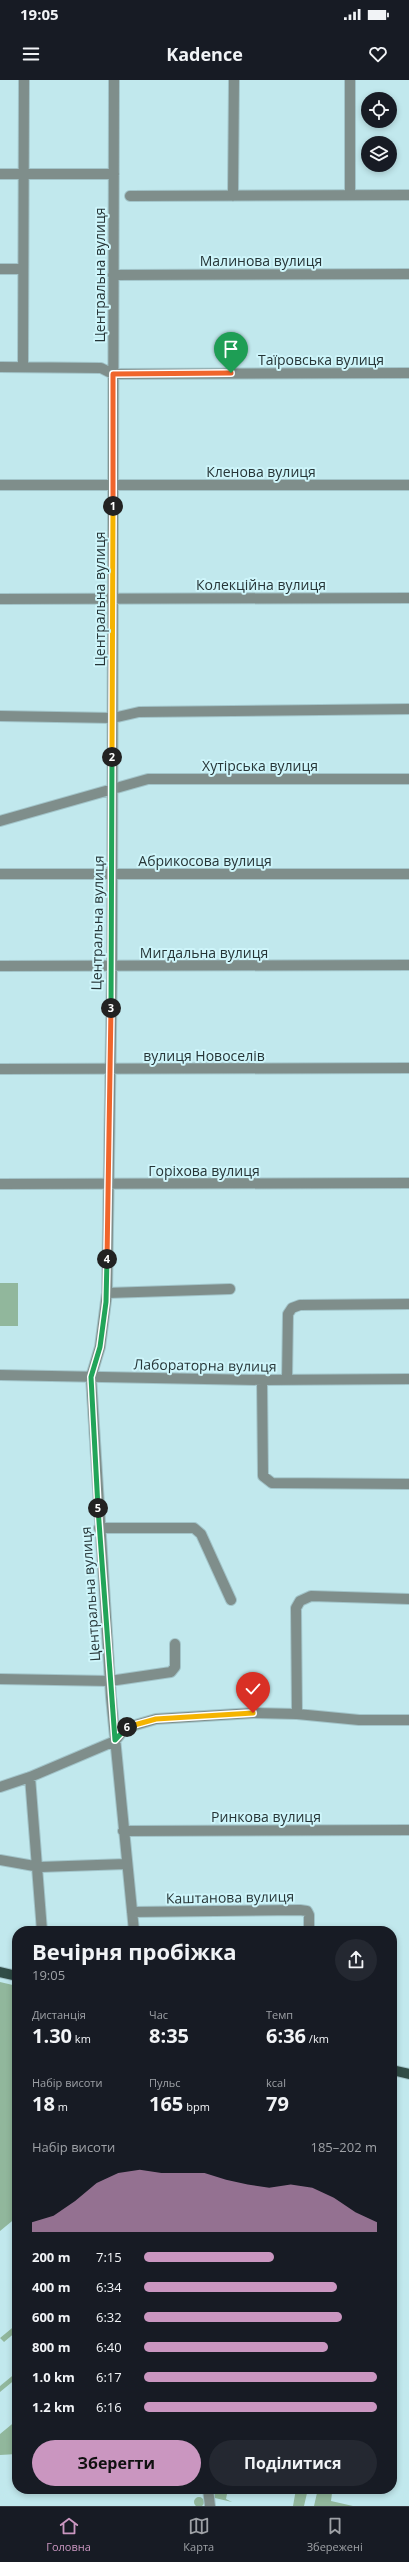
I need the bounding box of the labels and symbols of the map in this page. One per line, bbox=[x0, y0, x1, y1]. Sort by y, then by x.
street label: Центральна вулиця bbox=[90, 207, 109, 343]
street label: Малинова вулиця bbox=[200, 251, 322, 270]
pin bbox=[214, 332, 248, 373]
street label: Таїровська вулиця bbox=[258, 350, 384, 369]
street label: Кленова вулиця bbox=[206, 462, 316, 481]
pin: 1 bbox=[103, 496, 123, 516]
street label: Центральна вулиця bbox=[90, 531, 109, 667]
street label: Колекційна вулиця bbox=[196, 575, 326, 594]
pin: 2 bbox=[102, 747, 122, 767]
street label: Хутірська вулиця bbox=[202, 756, 318, 775]
street label: Абрикосова вулиця bbox=[138, 851, 272, 870]
street label: Центральна вулиця bbox=[86, 855, 108, 991]
street label: Мигдальна вулиця bbox=[140, 943, 268, 962]
pin: 3 bbox=[101, 998, 121, 1018]
street label: вулиця Новоселів bbox=[143, 1046, 265, 1065]
street label: Горіхова вулиця bbox=[148, 1161, 260, 1180]
pin: 4 bbox=[97, 1249, 117, 1269]
street label: Лабораторна вулиця bbox=[133, 1354, 277, 1376]
pin: 5 bbox=[88, 1498, 108, 1518]
street label: Центральна вулиця bbox=[76, 1526, 104, 1662]
pin bbox=[236, 1672, 270, 1713]
pin: 6 bbox=[117, 1717, 137, 1737]
street label: Ринкова вулиця bbox=[211, 1807, 321, 1826]
street label: Каштанова вулиця bbox=[166, 1886, 294, 1908]

